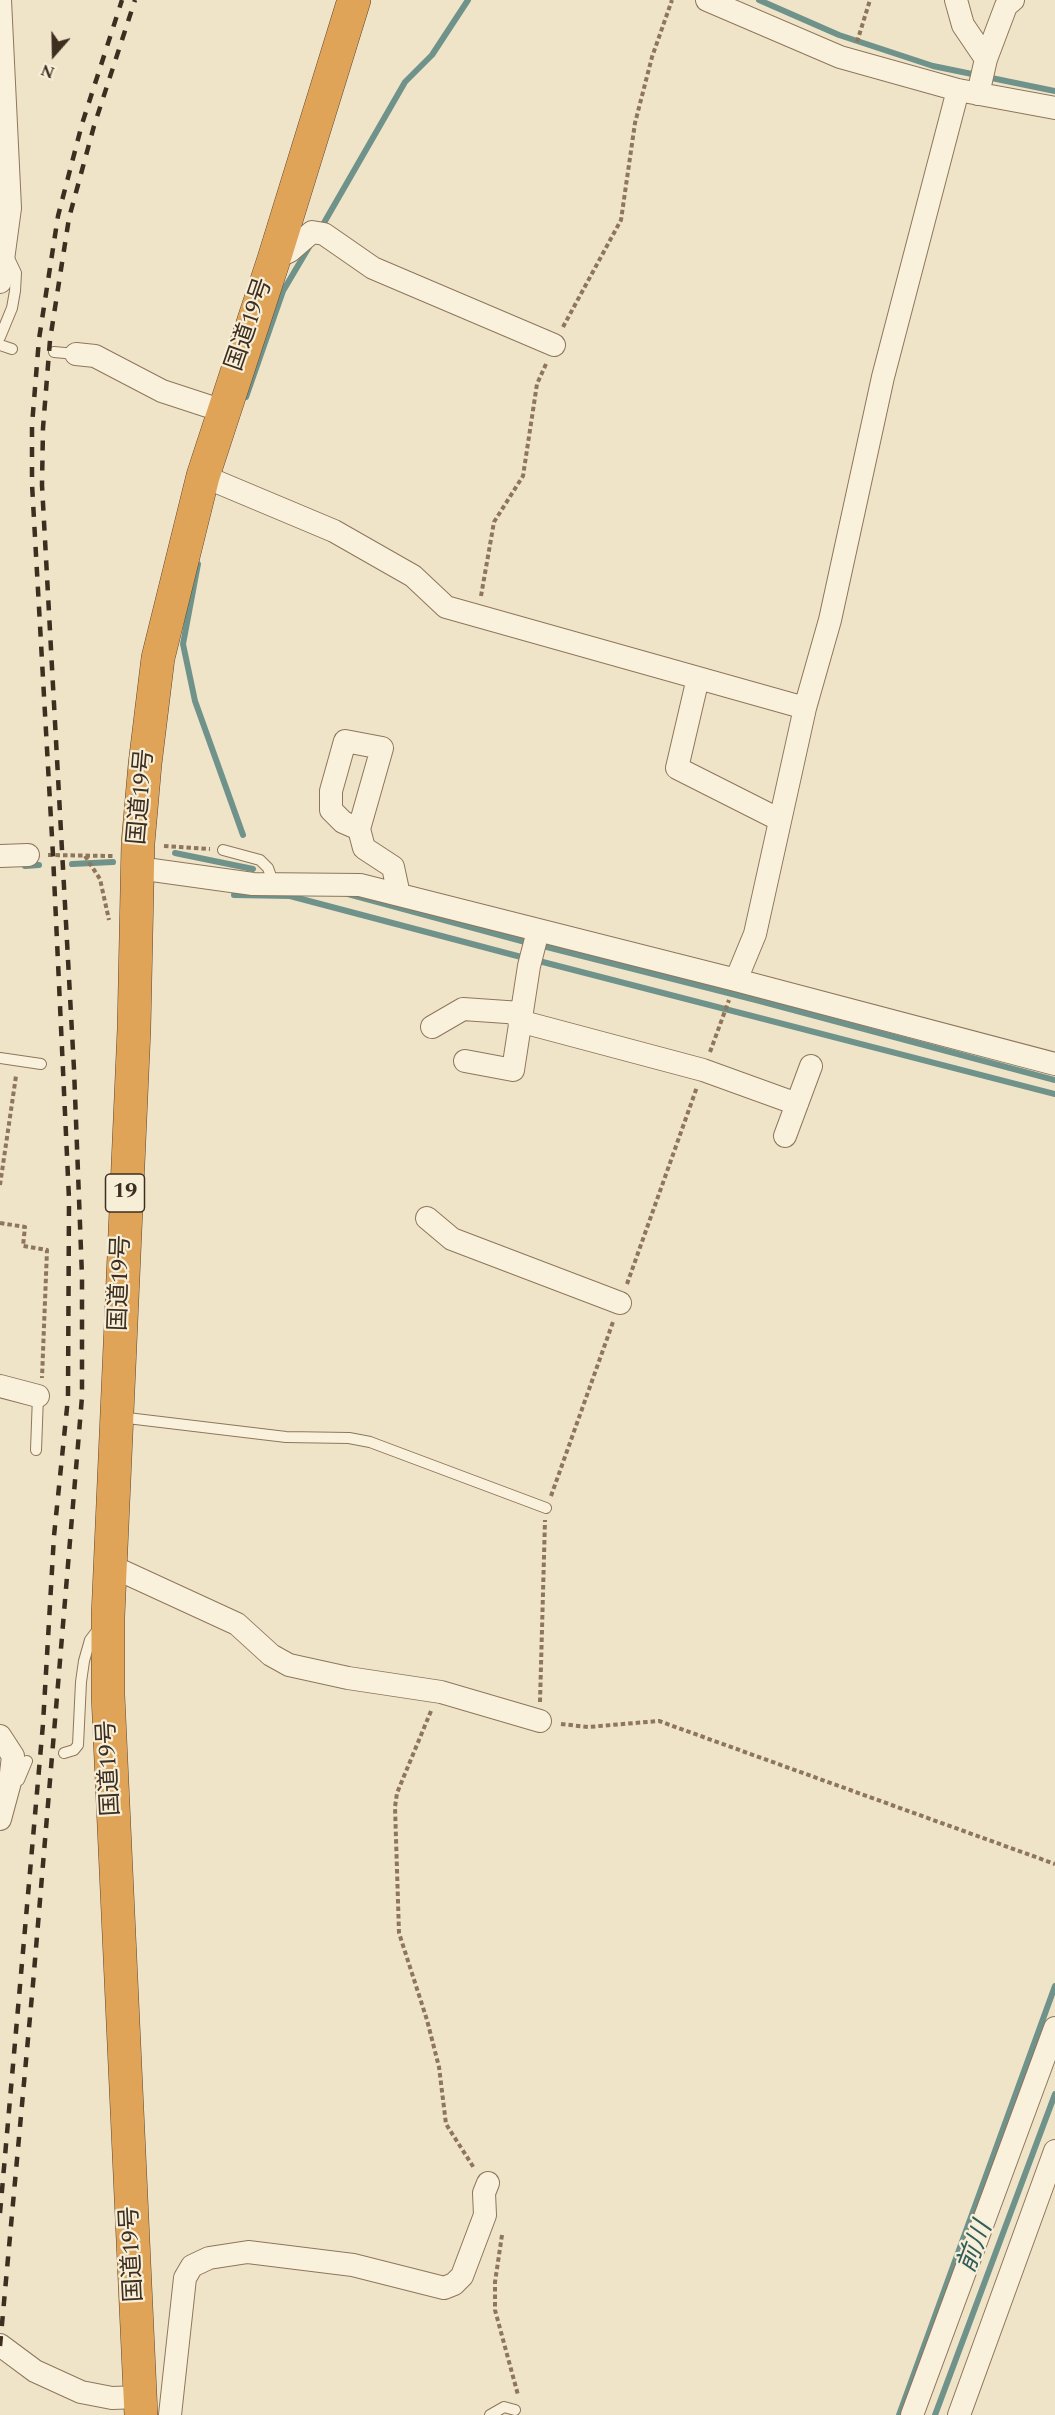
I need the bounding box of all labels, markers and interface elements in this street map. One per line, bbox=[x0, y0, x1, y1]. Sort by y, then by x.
north arrow bbox=[24, 24, 84, 84]
text: N bbox=[38, 57, 58, 84]
street label: 国道19号 bbox=[222, 275, 280, 375]
street label: 国道19号 bbox=[124, 748, 162, 846]
road number: 19 bbox=[106, 1174, 144, 1212]
street label: 国道19号 bbox=[106, 1235, 138, 1331]
street label: 国道19号 bbox=[94, 1719, 128, 1817]
street label: 国道19号 bbox=[117, 2205, 151, 2303]
water label: 前川 bbox=[953, 2218, 1001, 2278]

